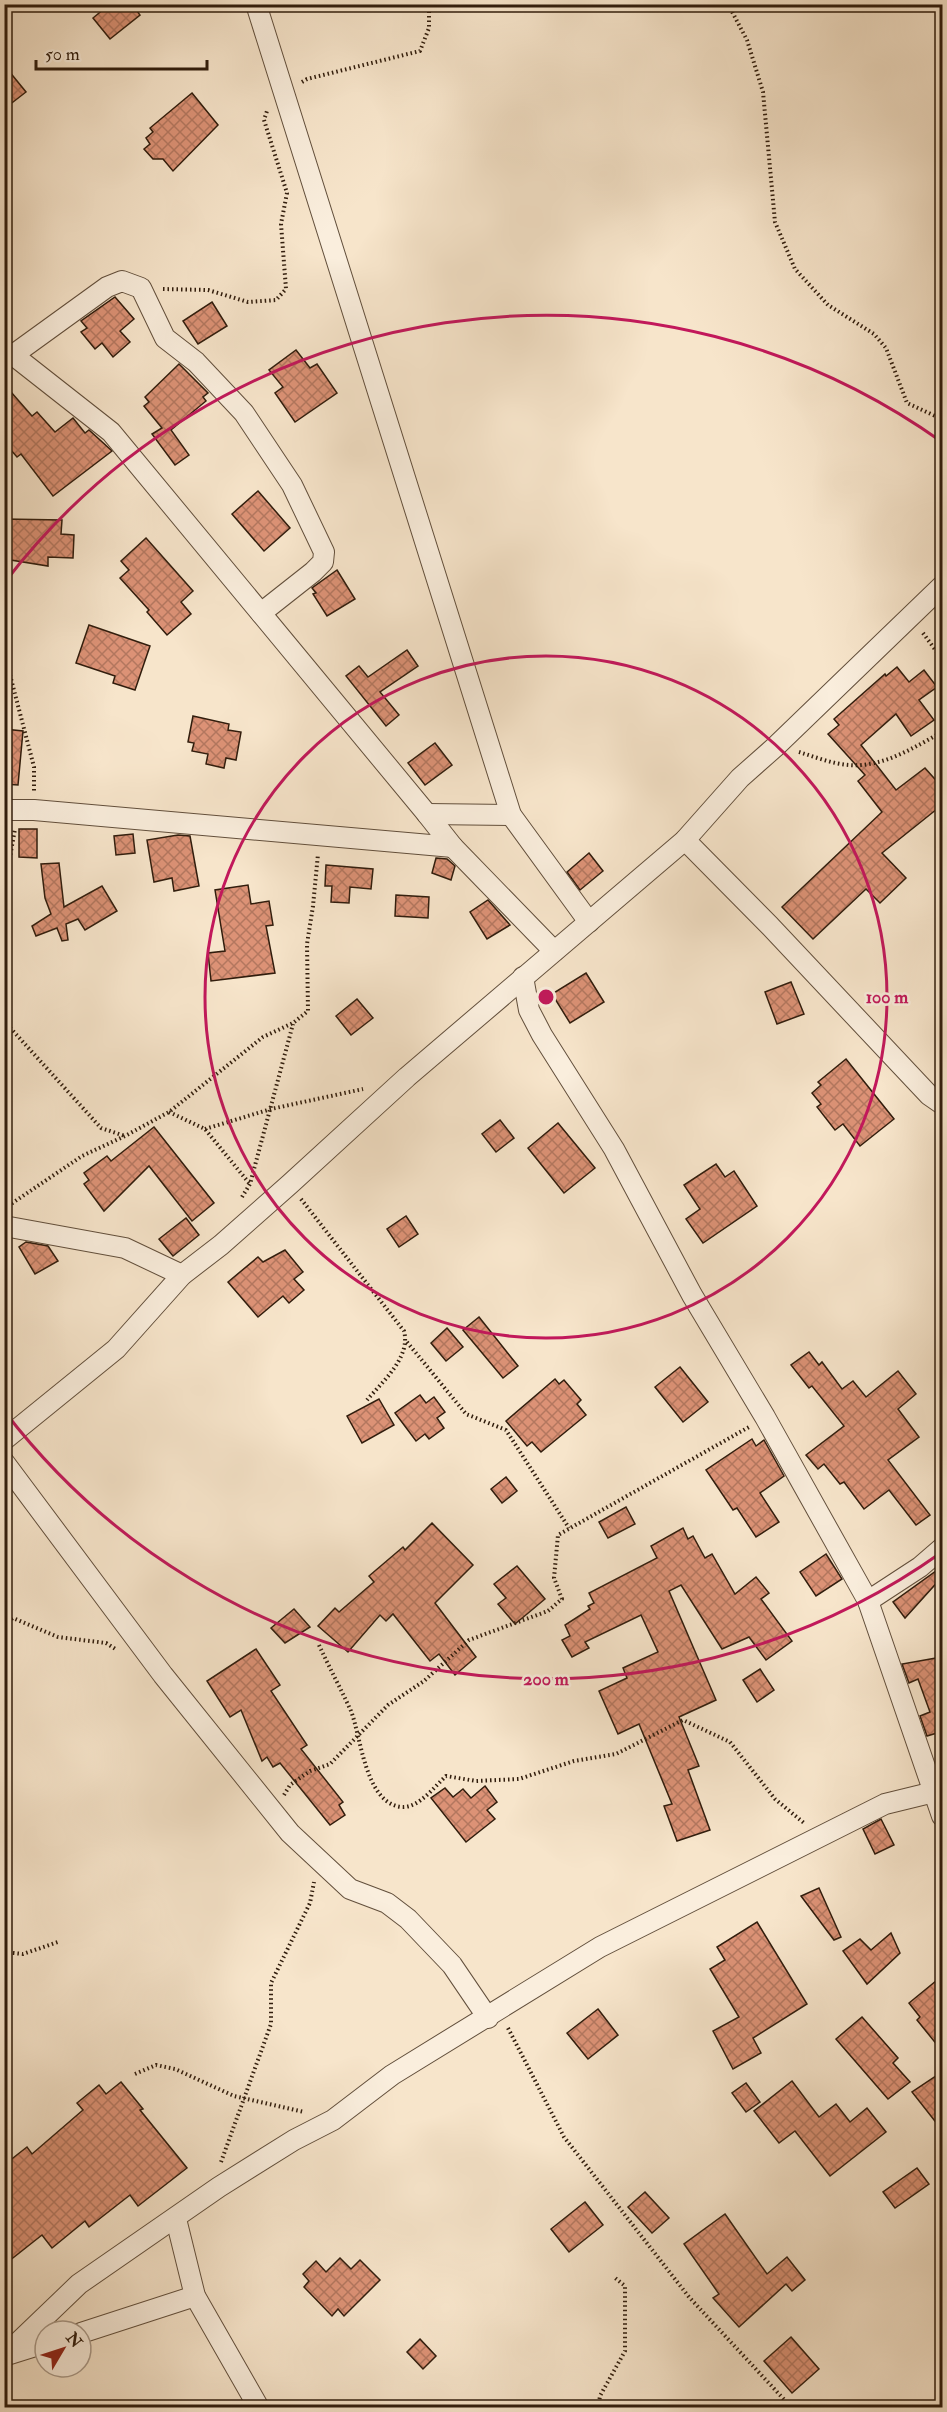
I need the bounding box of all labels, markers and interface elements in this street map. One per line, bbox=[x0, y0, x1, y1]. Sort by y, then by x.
scale bar bbox=[36, 33, 207, 71]
text: 50 m bbox=[45, 43, 80, 66]
text: 100 m bbox=[866, 986, 909, 1009]
centre of rings bbox=[536, 987, 556, 1007]
text: 200 m bbox=[523, 1668, 570, 1691]
north arrow bbox=[33, 2319, 93, 2379]
text: N bbox=[61, 2328, 87, 2353]

